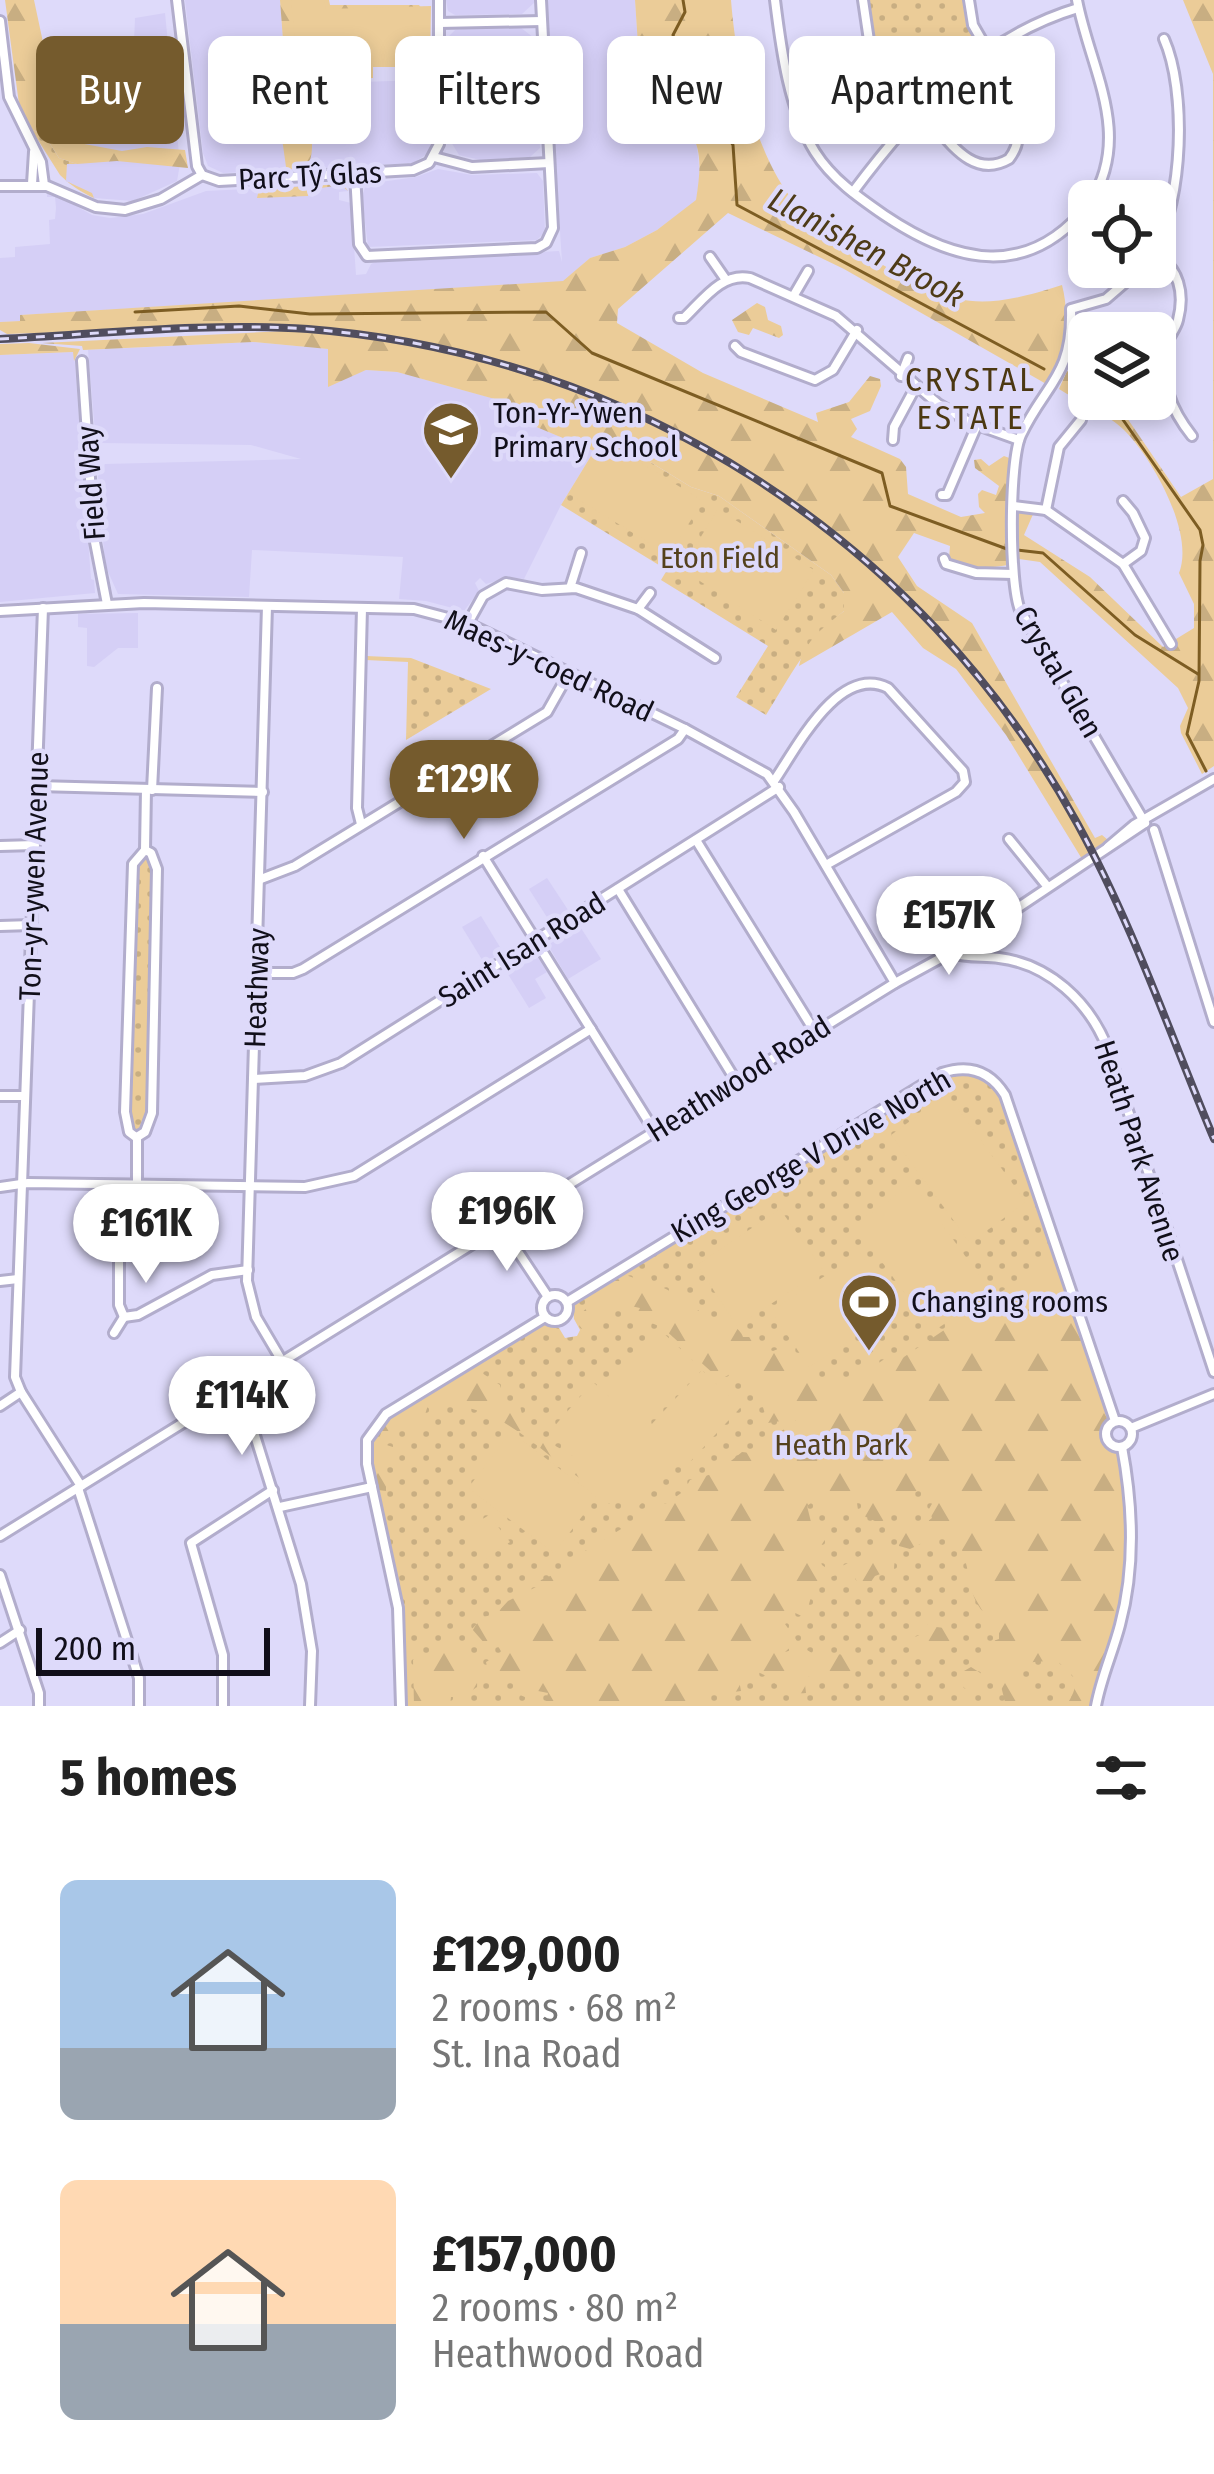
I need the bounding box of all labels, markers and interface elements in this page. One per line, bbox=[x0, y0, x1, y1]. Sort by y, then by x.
chip: Buy bbox=[36, 36, 184, 144]
chip: Rent bbox=[208, 36, 371, 144]
chip: Filters bbox=[395, 36, 583, 144]
chip: New bbox=[607, 36, 765, 144]
chip: Apartment bbox=[789, 36, 1055, 144]
street label: Parc Tŷ Glas bbox=[237, 154, 383, 198]
water label: Llanishen Brook bbox=[762, 179, 971, 316]
map controls bbox=[1068, 180, 1176, 420]
button: locate bbox=[1068, 180, 1176, 288]
button: layers bbox=[1068, 312, 1176, 420]
district label: CRYSTAL ESTATE bbox=[905, 360, 1037, 438]
place label: Ton-Yr-Ywen Primary School bbox=[493, 395, 678, 465]
school or university icon: Ton-Yr-Ywen Primary School bbox=[420, 399, 482, 481]
street label: Field Way bbox=[69, 424, 113, 541]
park label: Eton Field bbox=[660, 540, 780, 576]
street label: Crystal Glen bbox=[1006, 600, 1110, 744]
street label: Maes-y-coed Road bbox=[439, 602, 659, 730]
pin: £129K bbox=[380, 740, 548, 842]
street label: Ton-yr-ywen Avenue bbox=[12, 751, 56, 1001]
text: £129K bbox=[417, 756, 511, 802]
pin: £157K bbox=[865, 876, 1033, 978]
street label: Saint Isan Road bbox=[432, 884, 612, 1016]
text: £157K bbox=[903, 892, 995, 938]
street label: Heathway bbox=[237, 927, 277, 1049]
street label: Heathwood Road bbox=[641, 1008, 837, 1150]
street label: Heath Park Avenue bbox=[1086, 1036, 1192, 1266]
street label: King George V Drive North bbox=[665, 1061, 957, 1251]
pin: £196K bbox=[423, 1172, 591, 1274]
pin: £161K bbox=[62, 1184, 230, 1286]
text: £196K bbox=[458, 1188, 556, 1234]
text: £161K bbox=[100, 1200, 192, 1246]
sports icon: Changing rooms bbox=[838, 1271, 900, 1353]
place label: Changing rooms bbox=[911, 1284, 1108, 1320]
pin: £114K bbox=[158, 1356, 326, 1458]
text: £114K bbox=[196, 1372, 288, 1418]
park label: Heath Park bbox=[774, 1427, 908, 1463]
scale bar bbox=[36, 1622, 270, 1675]
text: 200 m bbox=[54, 1629, 136, 1669]
icon: filters bbox=[1088, 1745, 1154, 1811]
text: 5 homes bbox=[60, 1747, 237, 1809]
text: £129,000 bbox=[432, 1923, 621, 1985]
icon: home bbox=[156, 1928, 300, 2072]
text: 2 rooms · 68 m² bbox=[432, 1985, 677, 2031]
text: St. Ina Road bbox=[432, 2031, 622, 2077]
text: £157,000 bbox=[432, 2223, 617, 2285]
icon: home bbox=[156, 2228, 300, 2372]
text: 2 rooms · 80 m² bbox=[432, 2285, 678, 2331]
text: Heathwood Road bbox=[432, 2331, 704, 2377]

